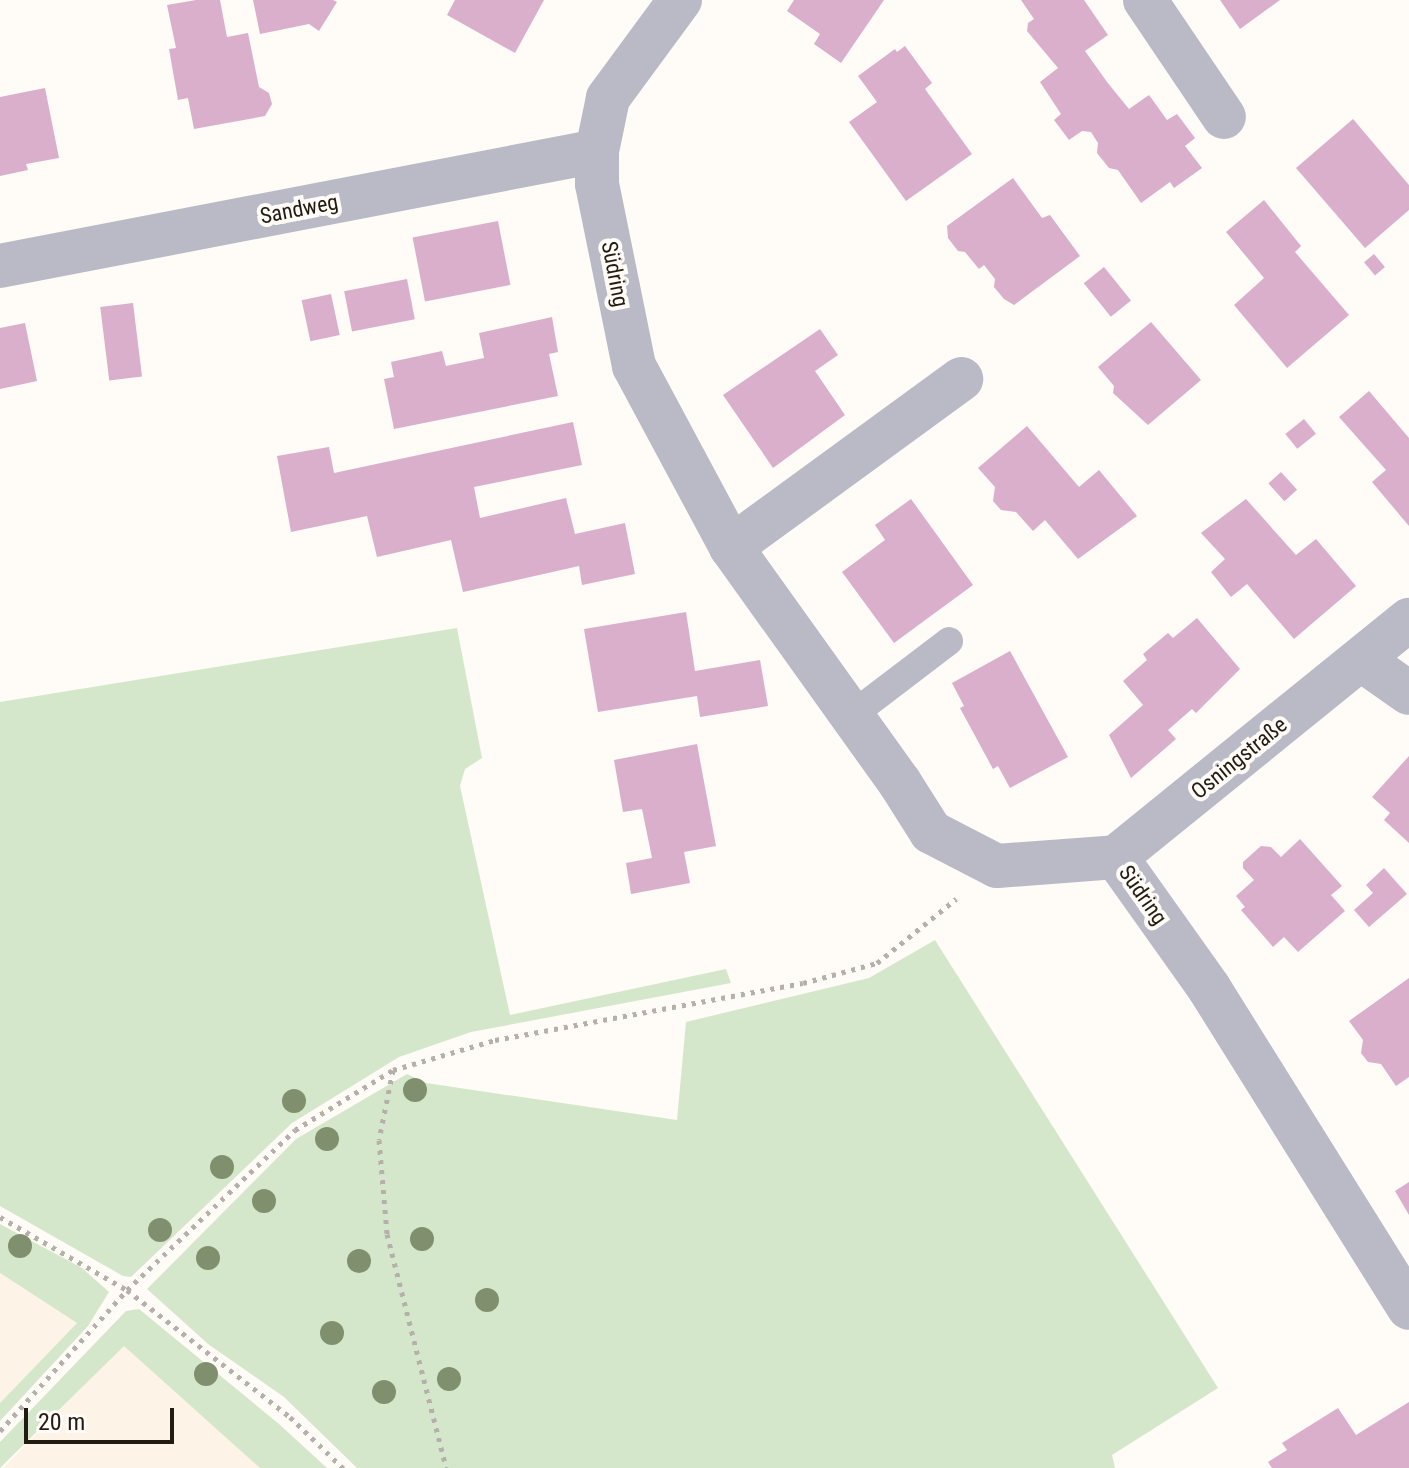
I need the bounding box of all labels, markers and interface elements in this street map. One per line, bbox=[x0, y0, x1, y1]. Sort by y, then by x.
street label: Sandweg bbox=[258, 189, 340, 229]
street label: Südring bbox=[596, 239, 634, 309]
street label: Osningstraße bbox=[1186, 711, 1292, 805]
street label: Südring bbox=[1113, 860, 1173, 930]
scale bar bbox=[28, 1392, 178, 1442]
text: 20 m bbox=[38, 1408, 85, 1436]

